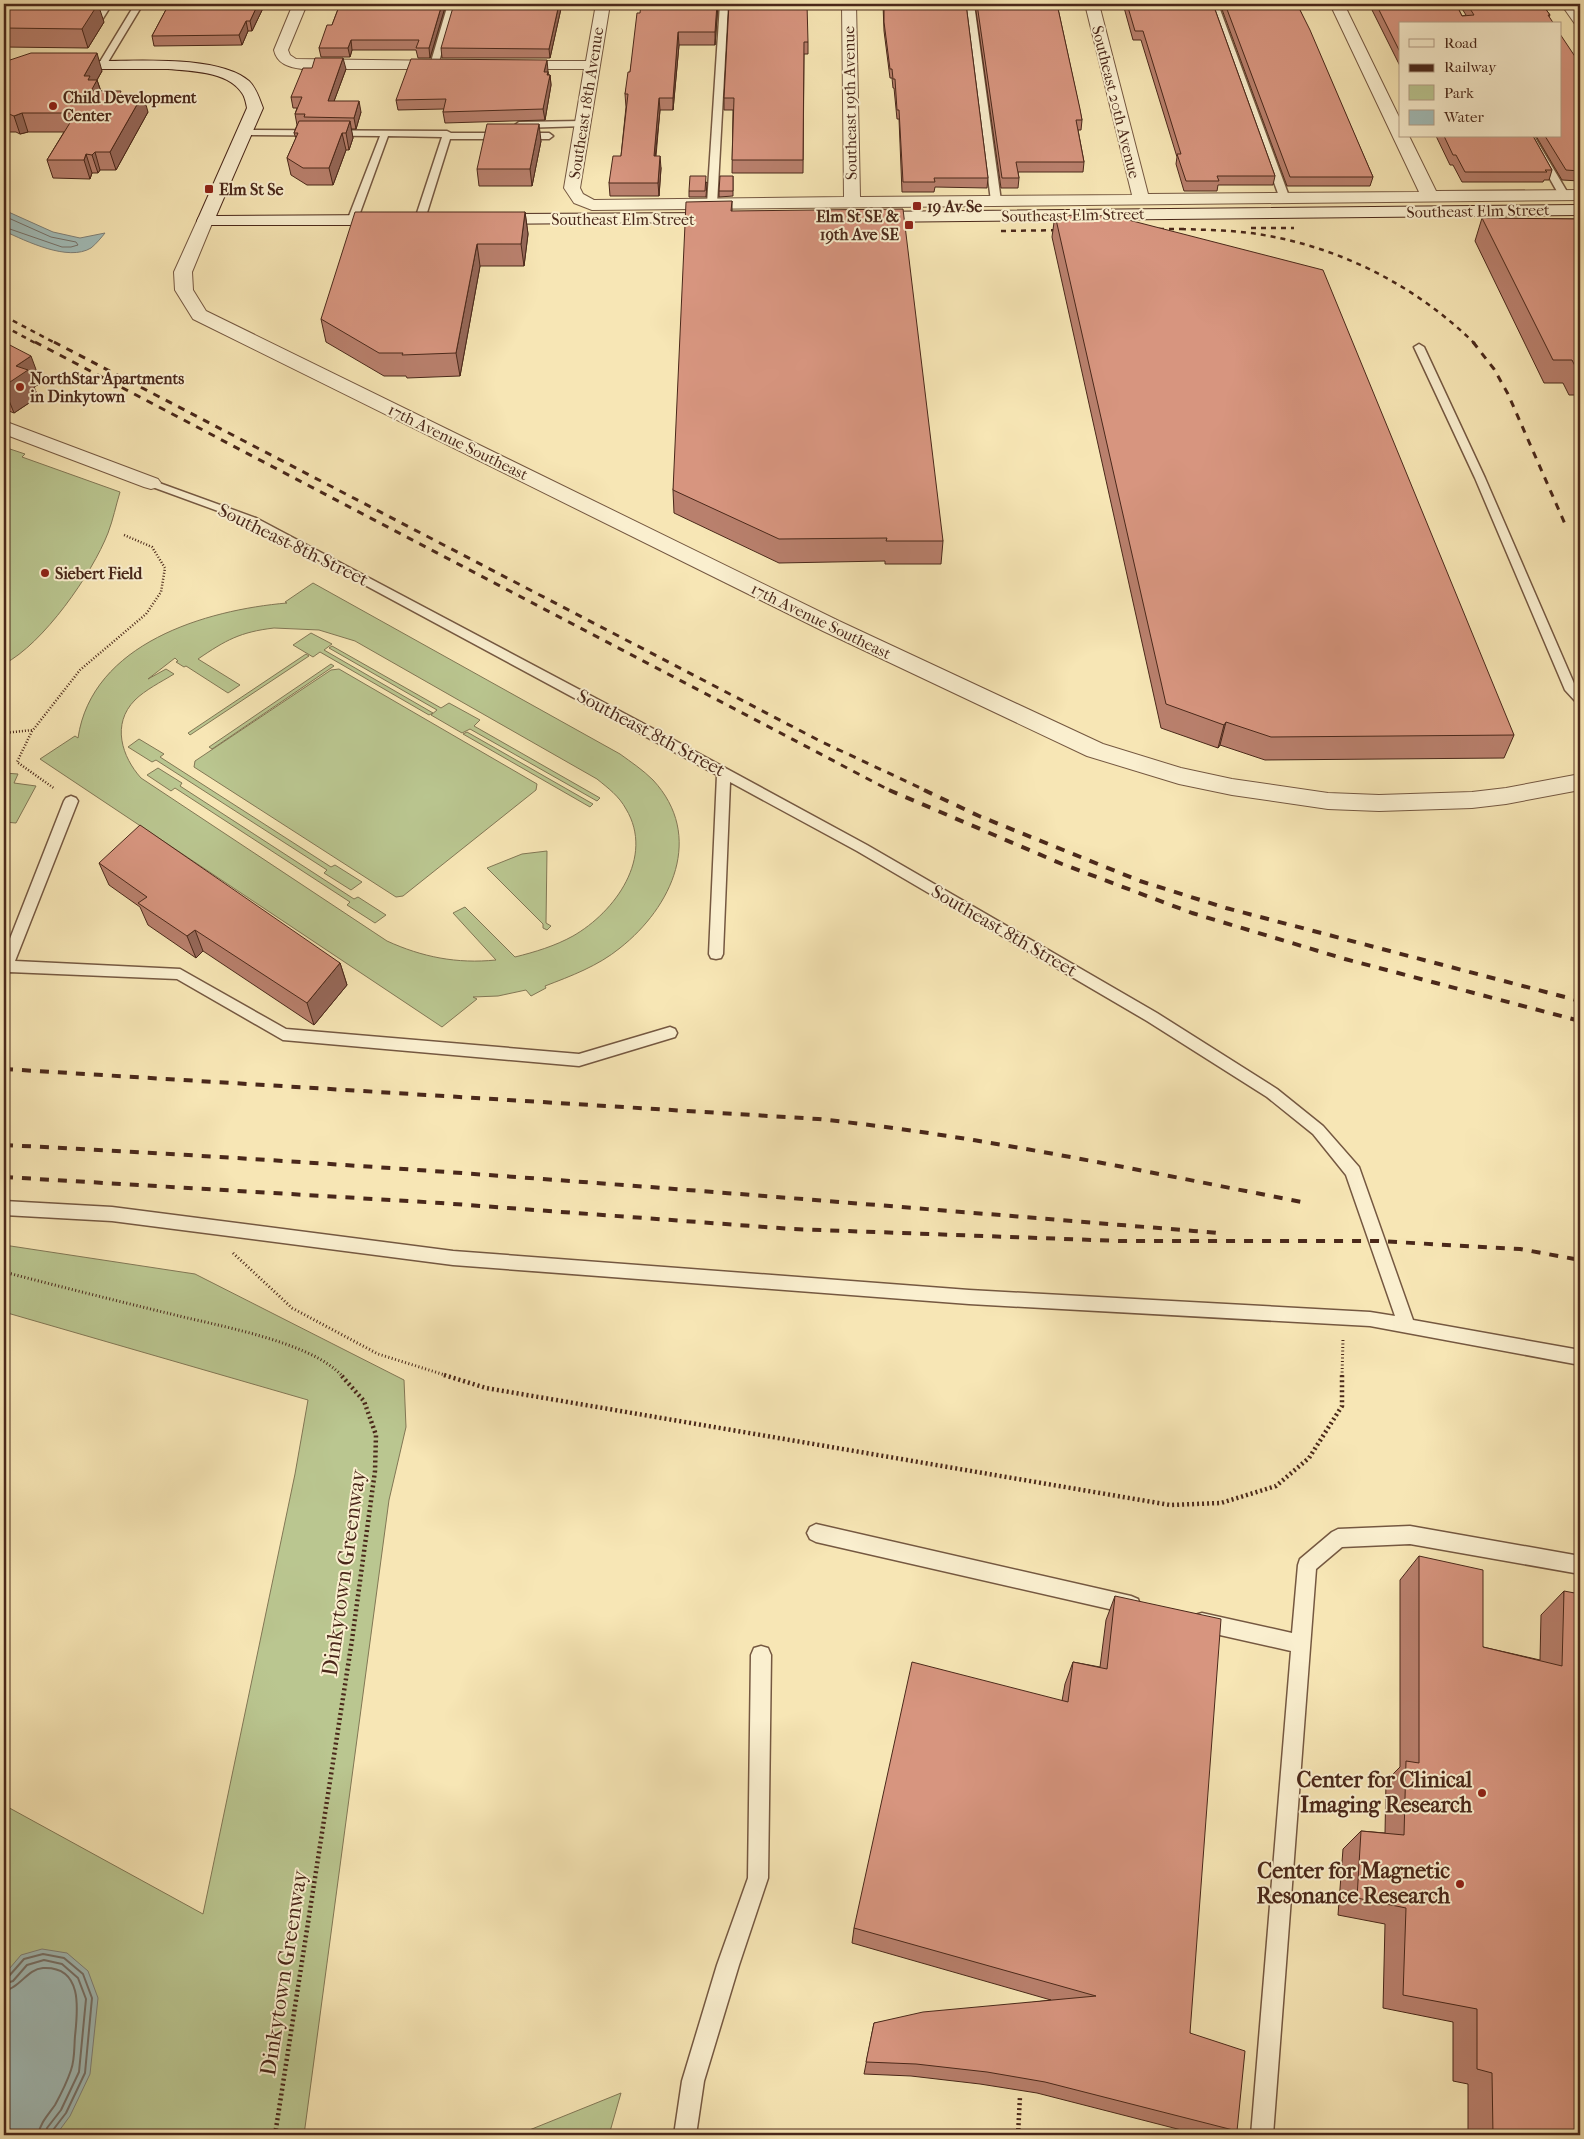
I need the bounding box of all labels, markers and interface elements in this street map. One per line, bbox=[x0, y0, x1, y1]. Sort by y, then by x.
legend bbox=[1399, 22, 1562, 138]
street label: Southeast 20th Avenue bbox=[1088, 24, 1144, 181]
street label: Southeast 18th Avenue bbox=[565, 26, 607, 180]
street label: Southeast 19th Avenue bbox=[839, 26, 861, 180]
text: Road bbox=[1444, 34, 1478, 52]
text: Railway bbox=[1444, 58, 1497, 76]
text: Park bbox=[1444, 84, 1474, 102]
place label: Child Development Center bbox=[63, 88, 197, 125]
marker: Child Development Center bbox=[47, 100, 59, 112]
text: Water bbox=[1443, 108, 1484, 126]
place label: Elm St Se bbox=[219, 180, 284, 199]
marker: Elm St Se bbox=[203, 183, 215, 195]
place label: 19 Av Se bbox=[927, 197, 982, 217]
marker: 19 Av Se bbox=[911, 200, 923, 212]
street label: Southeast Elm Street bbox=[1406, 200, 1550, 222]
street label: Southeast Elm Street bbox=[1001, 204, 1145, 226]
place label: Elm St SE & 19th Ave SE bbox=[816, 207, 899, 245]
street label: Southeast Elm Street bbox=[551, 210, 695, 229]
marker: Elm St SE & 19th Ave SE bbox=[903, 219, 915, 231]
place label: NorthStar Apartments in Dinkytown bbox=[29, 369, 184, 407]
marker: NorthStar Apartments in Dinkytown bbox=[14, 381, 26, 393]
street label: 17th Avenue Southeast bbox=[385, 400, 531, 484]
street label: Southeast 8th Street bbox=[214, 499, 372, 591]
place label: Siebert Field bbox=[55, 564, 143, 583]
marker: Siebert Field bbox=[39, 567, 51, 579]
street label: 17th Avenue Southeast bbox=[748, 579, 894, 663]
street label: Southeast 8th Street bbox=[573, 685, 729, 781]
street label: Southeast 8th Street bbox=[927, 880, 1081, 982]
street label: Dinkytown Greenway bbox=[317, 1467, 372, 1678]
place label: Center for Clinical Imaging Research bbox=[1296, 1767, 1473, 1818]
marker: Center for Clinical Imaging Research bbox=[1476, 1787, 1488, 1799]
place label: Center for Magnetic Resonance Research bbox=[1256, 1858, 1451, 1909]
street label: Dinkytown Greenway bbox=[255, 1867, 313, 2078]
marker: Center for Magnetic Resonance Research bbox=[1454, 1878, 1466, 1890]

